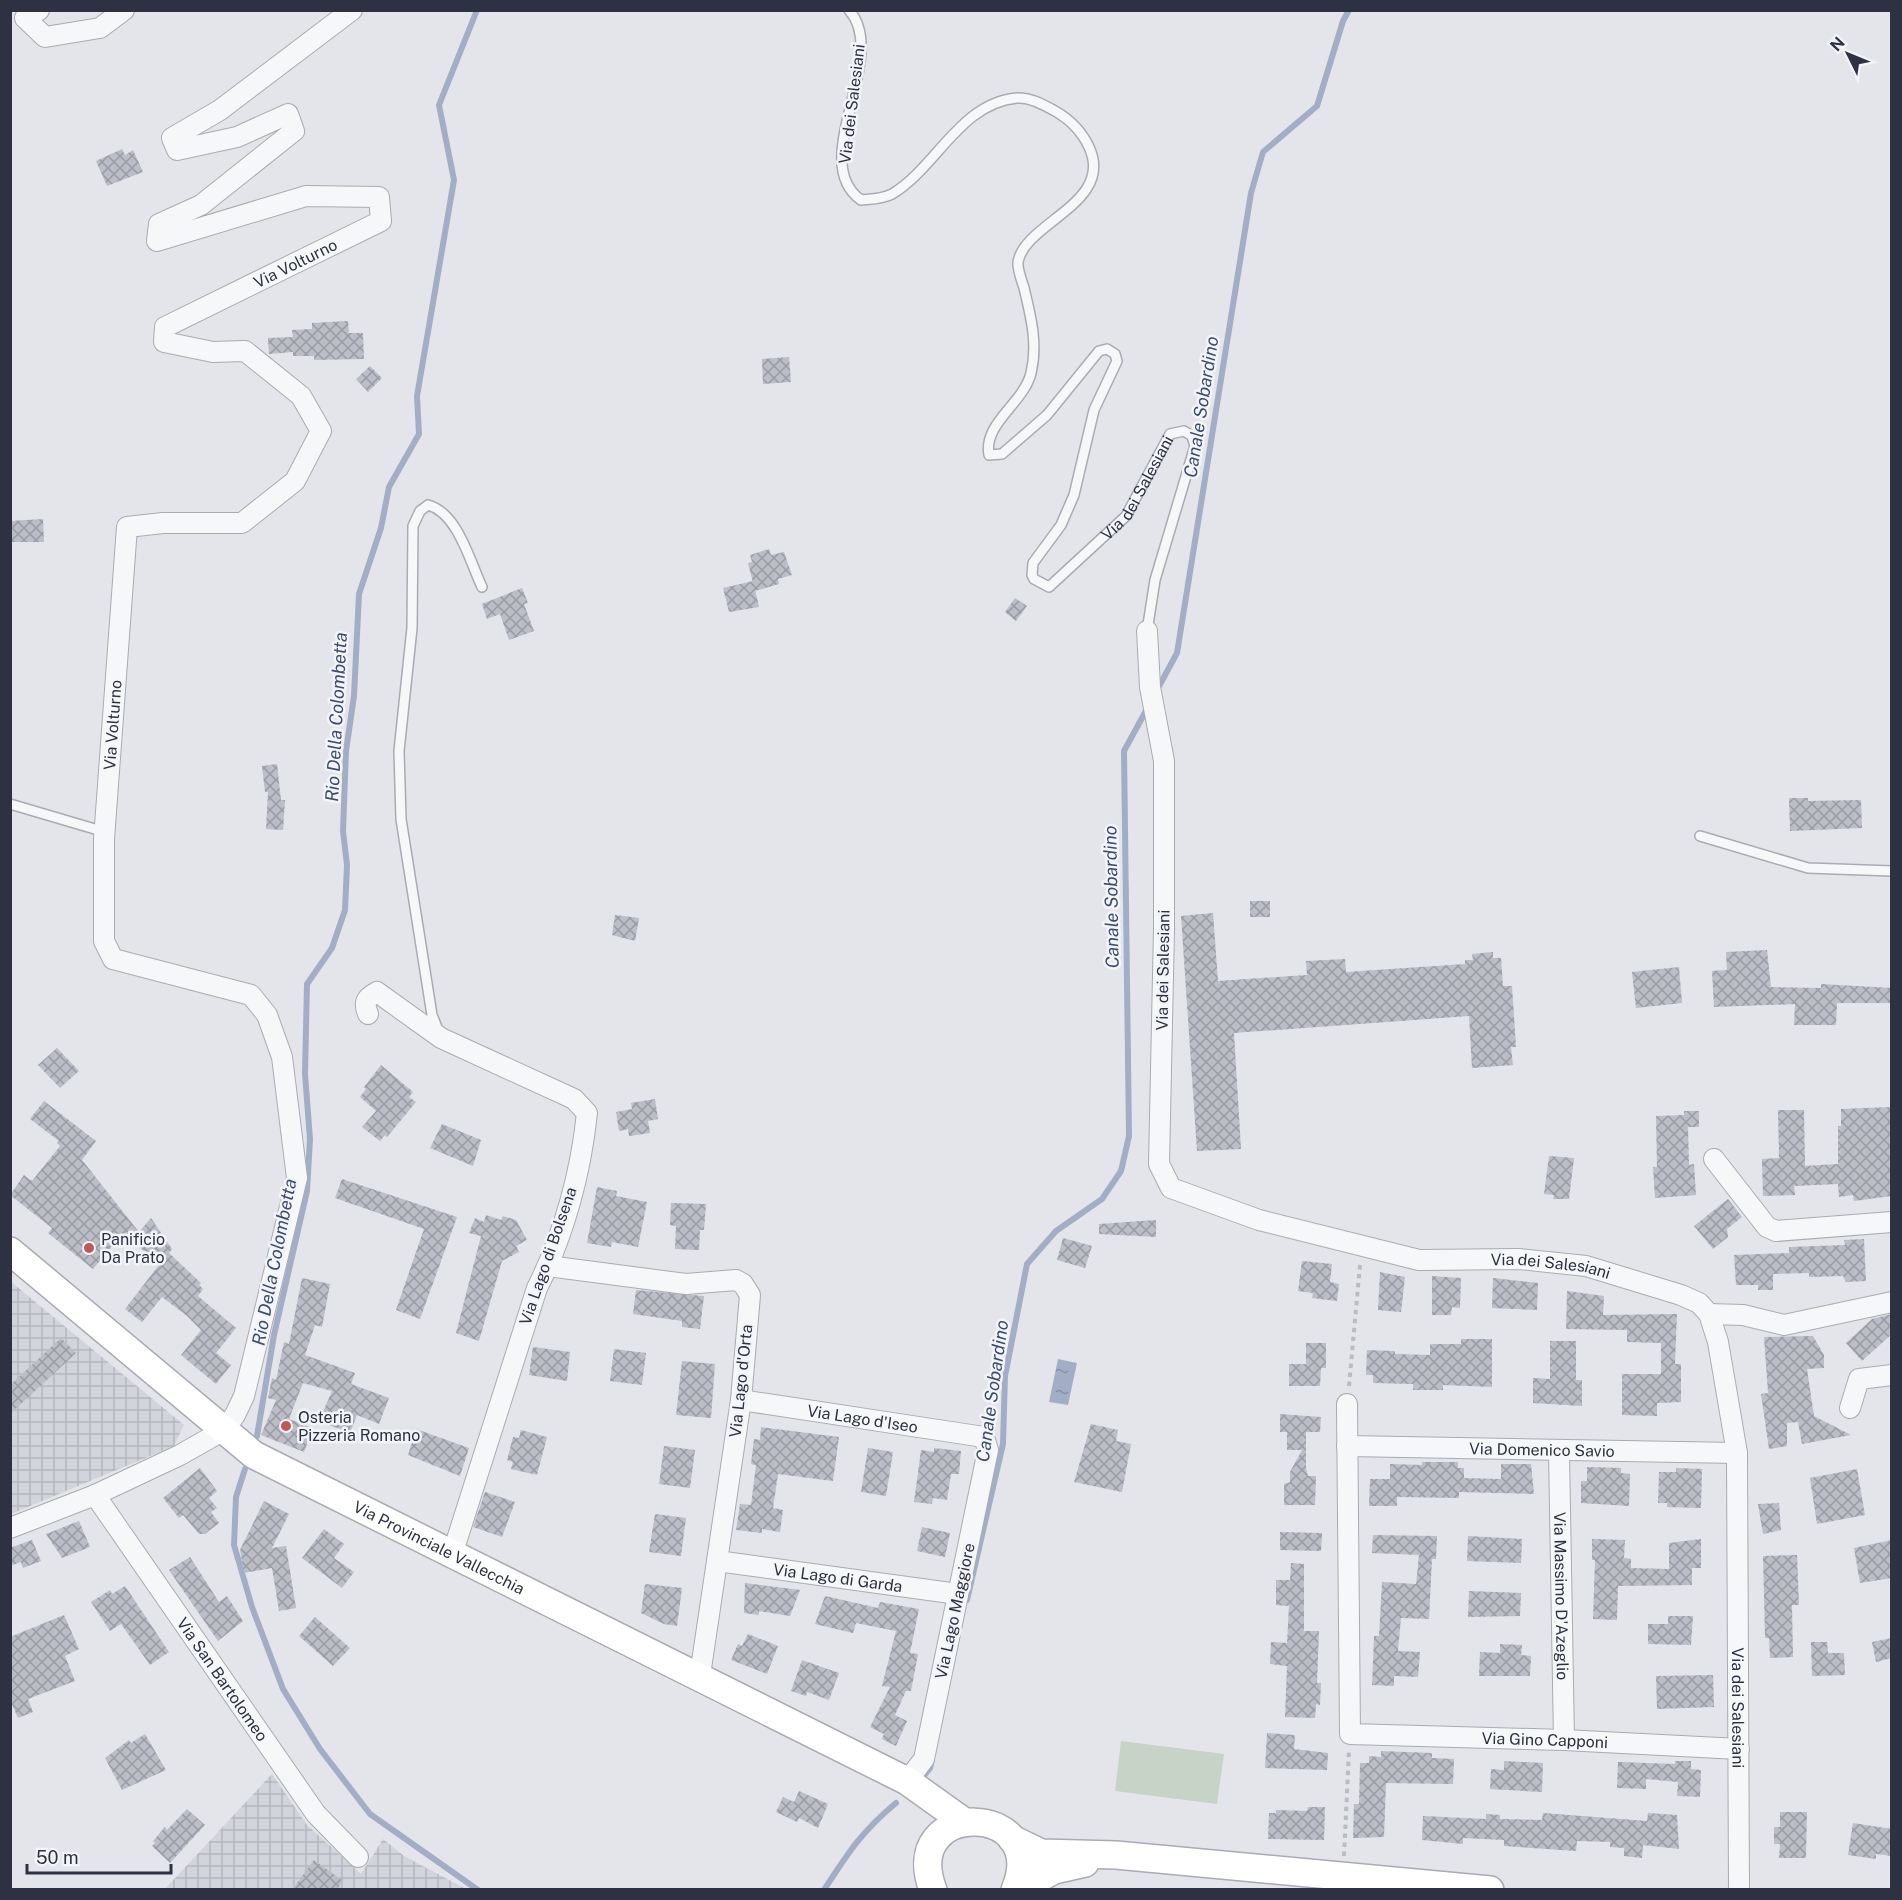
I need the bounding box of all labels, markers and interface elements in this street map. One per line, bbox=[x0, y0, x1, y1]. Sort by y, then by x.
north arrow bbox=[1818, 24, 1878, 84]
text: N bbox=[1826, 33, 1849, 55]
street label: Via dei Salesiani bbox=[835, 43, 869, 165]
street label: Via Volturno bbox=[250, 235, 340, 292]
water label: Canale Sobardino bbox=[1179, 335, 1223, 479]
street label: Via dei Salesiani bbox=[1097, 432, 1177, 544]
water label: Rio Della Colombetta bbox=[321, 632, 351, 802]
street label: Via Volturno bbox=[100, 679, 125, 771]
water label: Canale Sobardino bbox=[1099, 825, 1123, 969]
street label: Via dei Salesiani bbox=[1152, 909, 1174, 1031]
water label: Rio Della Colombetta bbox=[248, 1177, 300, 1347]
street label: Via Lago di Bolsena bbox=[515, 1184, 581, 1328]
place label: Panificio Da Prato bbox=[101, 1230, 165, 1267]
marker: Panificio Da Prato bbox=[82, 1241, 96, 1255]
street label: Via dei Salesiani bbox=[1491, 1249, 1613, 1282]
water label: Canale Sobardino bbox=[972, 1319, 1012, 1463]
street label: Via Lago d'Orta bbox=[726, 1323, 756, 1439]
street label: Via Lago d'Iseo bbox=[806, 1401, 919, 1436]
place label: Osteria Pizzeria Romano bbox=[298, 1408, 420, 1445]
marker: Osteria Pizzeria Romano bbox=[279, 1419, 293, 1433]
street label: Via Domenico Savio bbox=[1469, 1439, 1615, 1460]
street label: Via Provinciale Vallecchia bbox=[350, 1497, 528, 1598]
street label: Via Massimo D'Azeglio bbox=[1551, 1512, 1572, 1680]
street label: Via Lago Maggiore bbox=[931, 1541, 979, 1681]
street label: Via Lago di Garda bbox=[772, 1559, 904, 1596]
street label: Via San Bartolomeo bbox=[173, 1614, 272, 1745]
street label: Via dei Salesiani bbox=[1728, 1647, 1748, 1768]
street label: Via Gino Capponi bbox=[1481, 1728, 1609, 1752]
scale bar bbox=[27, 1837, 171, 1875]
text: 50 m bbox=[36, 1847, 79, 1868]

